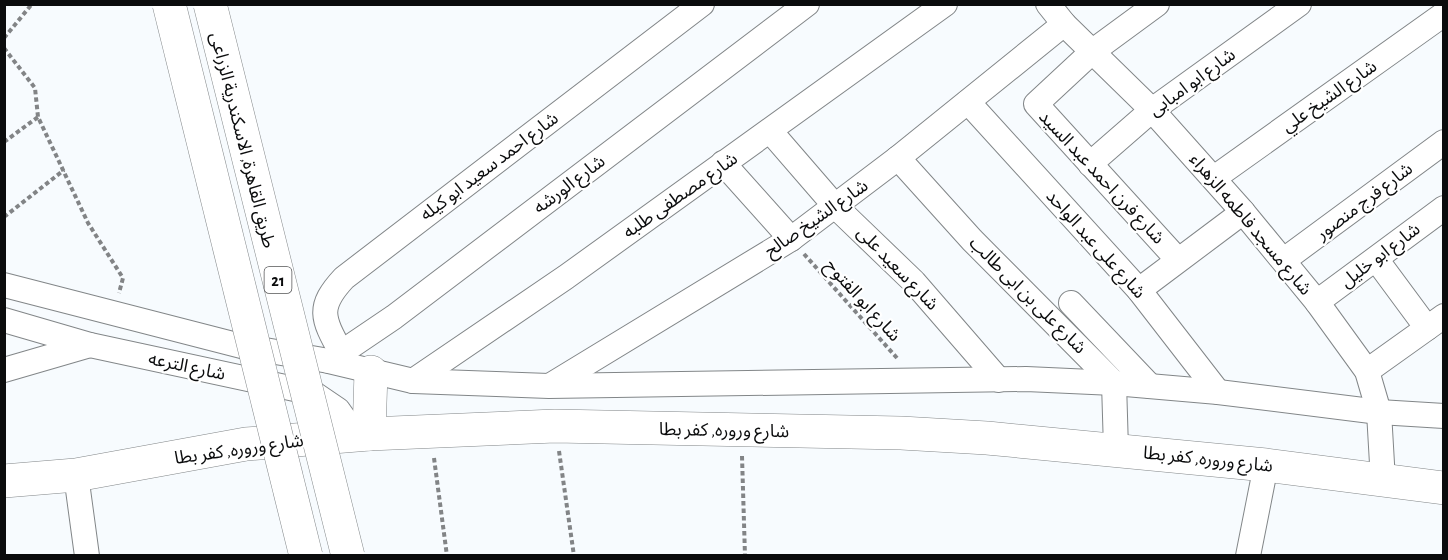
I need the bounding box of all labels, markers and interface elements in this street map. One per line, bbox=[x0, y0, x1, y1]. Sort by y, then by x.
street label: طريق القاهرة, الاسكندرية الزراعى bbox=[206, 31, 278, 250]
street label: شارع ابو امبابى bbox=[1146, 46, 1241, 123]
street label: شارع الشيخ علي bbox=[1279, 58, 1383, 139]
street label: شارع فرن احمد عبد السيد bbox=[1032, 108, 1167, 250]
street label: شارع احمد سعيد ابو كيله bbox=[417, 109, 564, 228]
street label: شارع مصطفى طلبه bbox=[620, 150, 743, 245]
street label: شارع مسجد فاطمه الزهراء bbox=[1183, 150, 1314, 301]
street label: شارع الورشه bbox=[530, 152, 611, 221]
street label: شارع فرج منصور bbox=[1312, 160, 1419, 248]
street label: شارع الشيخ صالح bbox=[762, 177, 874, 264]
street label: شارع على عبد الواحد bbox=[1039, 187, 1148, 305]
street label: شارع ابو خليل bbox=[1337, 220, 1426, 295]
street label: شارع سعيد على bbox=[850, 223, 941, 317]
street label: شارع على بن ابى طالب bbox=[963, 234, 1089, 360]
street label: شارع ابو الفتوح bbox=[818, 256, 903, 348]
road number: 21 bbox=[264, 267, 292, 293]
street label: شارع الترعه bbox=[146, 350, 227, 388]
street label: شارع وروره, كفر بطا bbox=[659, 421, 789, 445]
street label: شارع وروره, كفر بطا bbox=[173, 432, 305, 472]
street label: شارع وروره, كفر بطا bbox=[1142, 444, 1274, 480]

